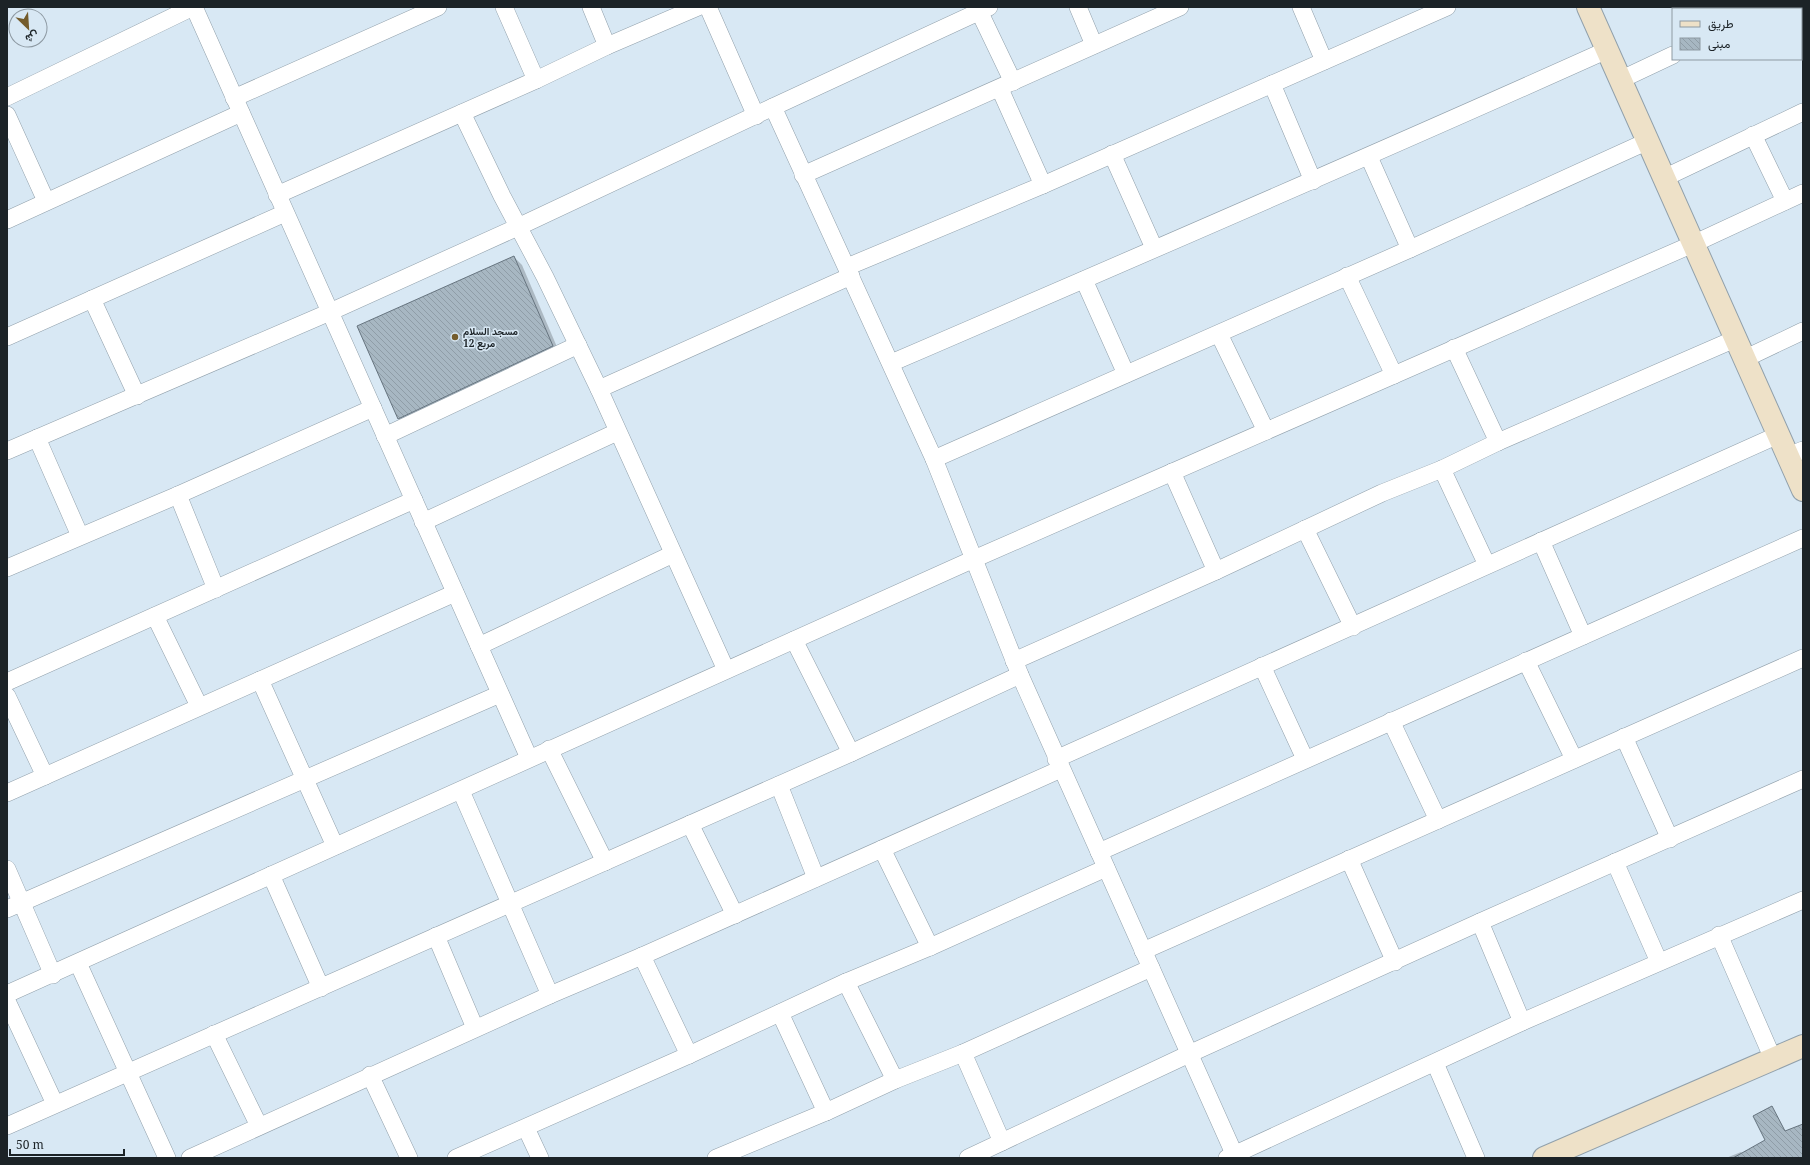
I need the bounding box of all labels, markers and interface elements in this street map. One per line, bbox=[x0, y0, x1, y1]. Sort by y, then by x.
north arrow bbox=[8, 8, 48, 48]
legend bbox=[1672, 8, 1802, 60]
text: طريق bbox=[1708, 15, 1734, 32]
text: ش bbox=[23, 28, 42, 47]
text: مبنى bbox=[1708, 35, 1730, 52]
place label: مسجد السلام مربع 12 bbox=[463, 324, 519, 351]
marker: مسجد السلام مربع 12 bbox=[450, 332, 460, 342]
scale bar bbox=[10, 1131, 124, 1157]
text: 50 m bbox=[16, 1136, 44, 1153]

